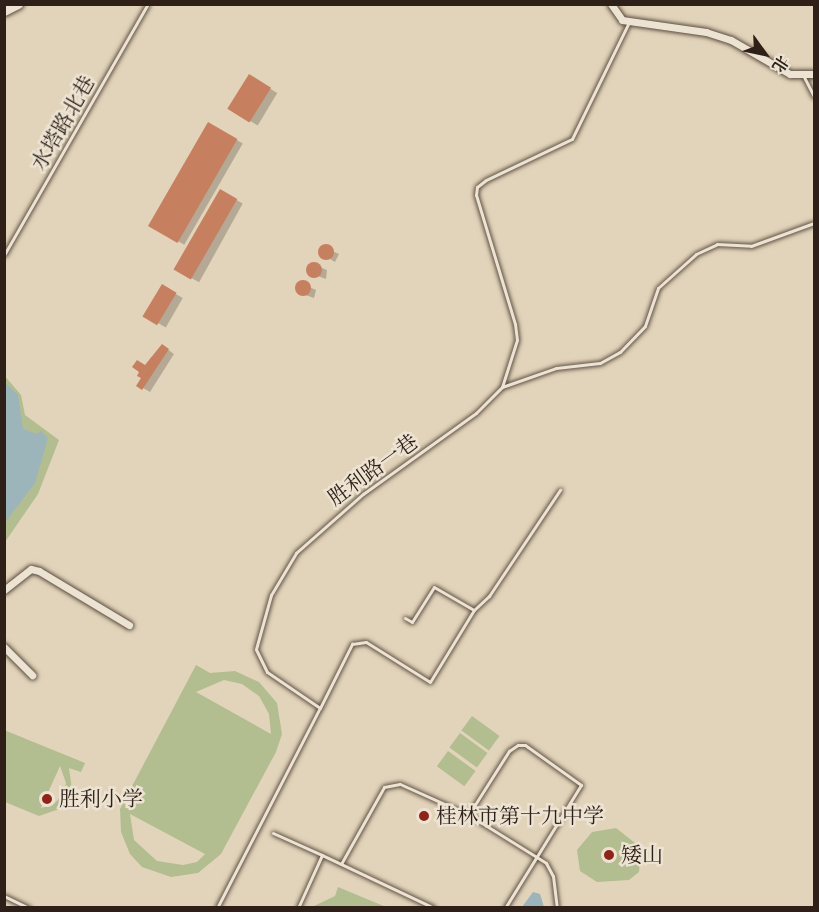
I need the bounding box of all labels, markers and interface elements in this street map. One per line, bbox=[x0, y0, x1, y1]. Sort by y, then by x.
north arrow bbox=[735, 24, 795, 84]
text: 北 bbox=[767, 51, 794, 77]
street label: 水塔路北巷 bbox=[26, 71, 100, 175]
street label: 胜利路一巷 bbox=[323, 429, 423, 511]
place label: 胜利小学 bbox=[59, 786, 143, 812]
marker: 胜利小学 bbox=[40, 792, 54, 806]
place label: 桂林市第十九中学 bbox=[436, 803, 604, 829]
marker: 桂林市第十九中学 bbox=[417, 809, 431, 823]
place label: 矮山 bbox=[621, 842, 663, 868]
marker: 矮山 bbox=[602, 848, 616, 862]

